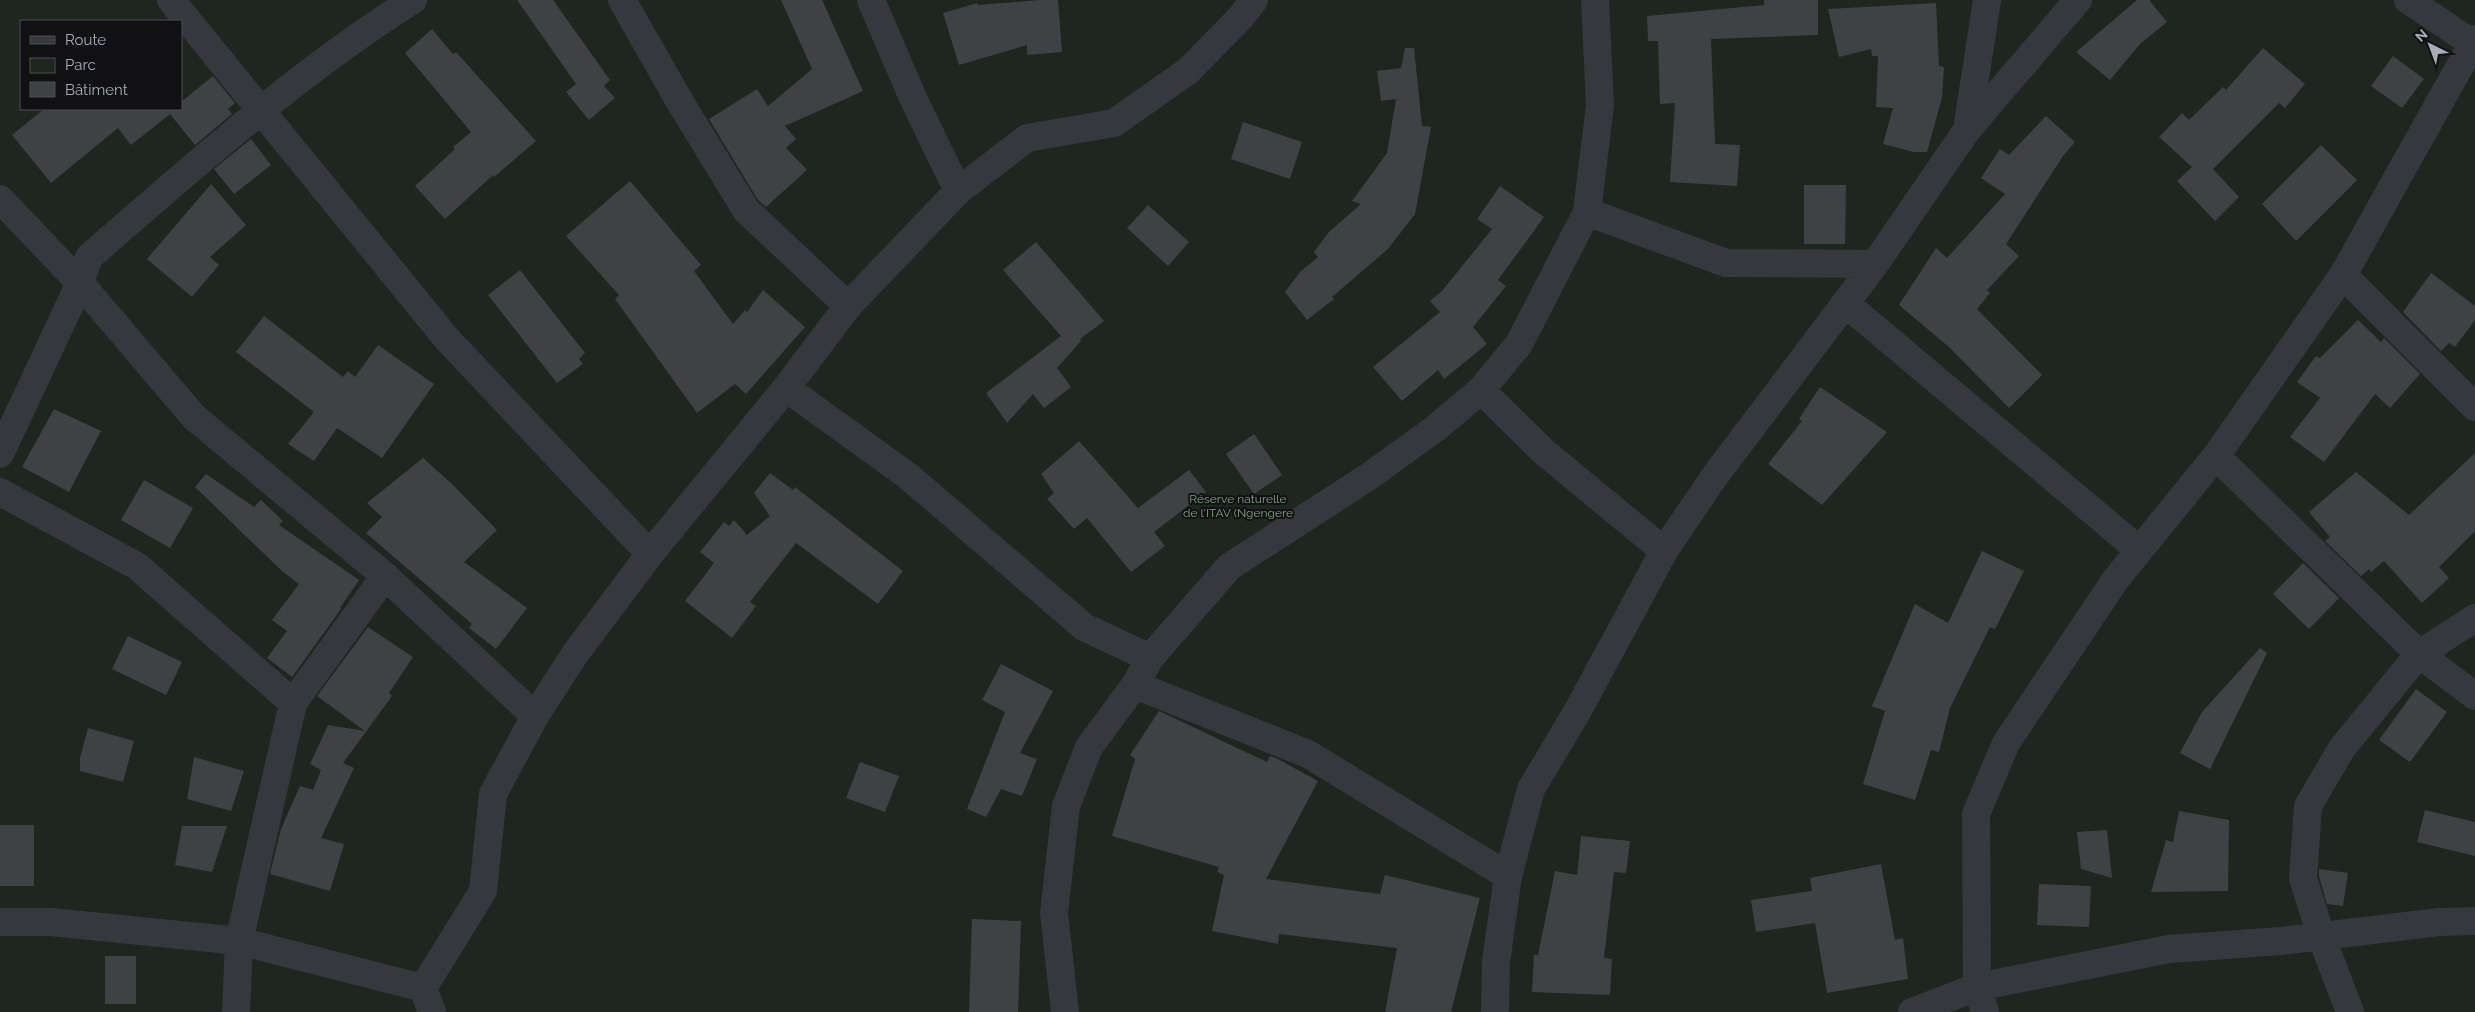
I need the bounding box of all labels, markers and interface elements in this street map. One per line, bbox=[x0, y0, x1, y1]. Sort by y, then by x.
legend bbox=[20, 20, 182, 110]
north arrow bbox=[2405, 20, 2455, 70]
text: N bbox=[2412, 26, 2431, 45]
text: Route bbox=[65, 31, 106, 49]
text: Parc bbox=[65, 56, 96, 74]
text: Bâtiment bbox=[65, 81, 128, 99]
park label: Réserve naturelle de l'ITAV (Ngengere bbox=[1183, 492, 1293, 520]

